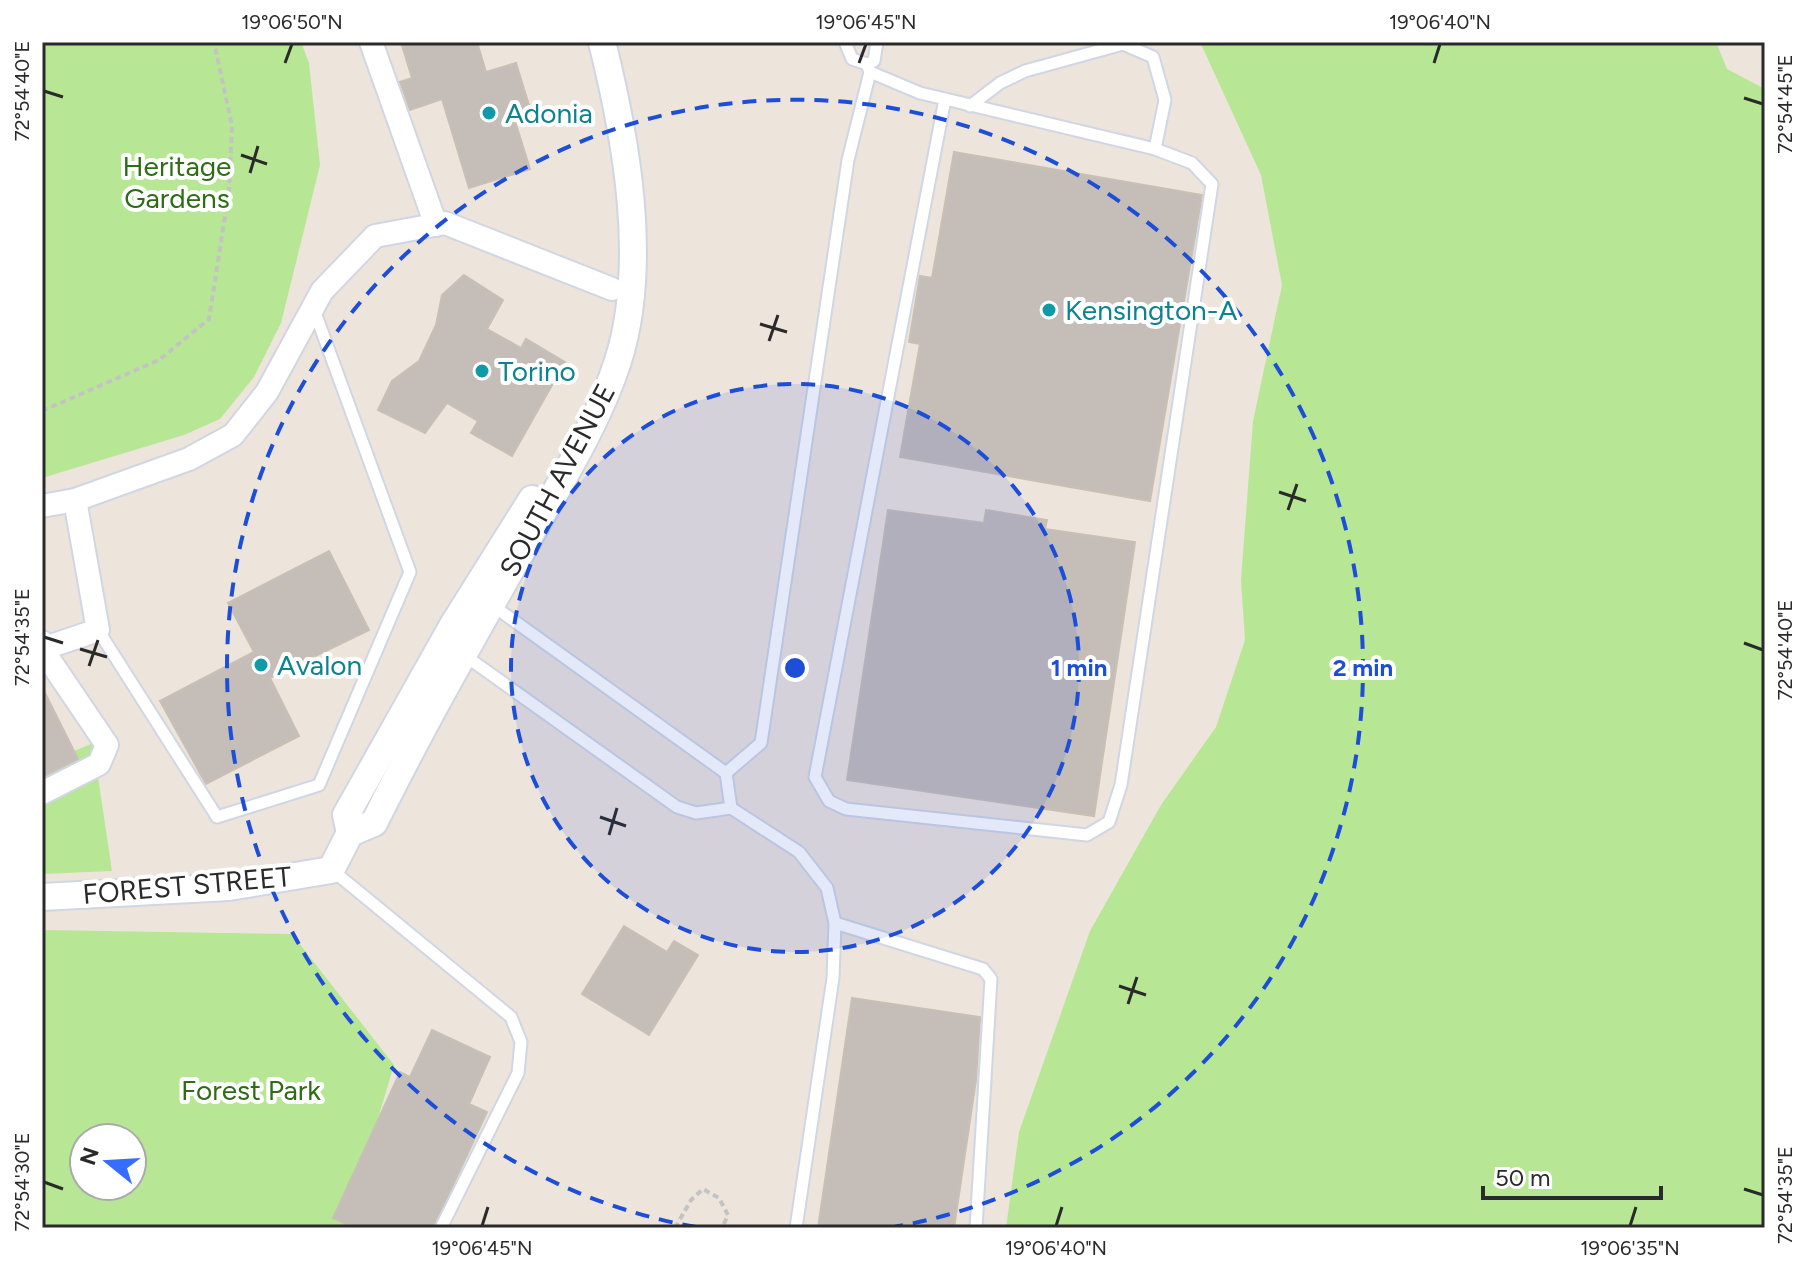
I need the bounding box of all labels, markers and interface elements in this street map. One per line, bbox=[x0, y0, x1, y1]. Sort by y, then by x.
text: 19°06'50"N bbox=[241, 10, 343, 34]
text: 19°06'45"N bbox=[816, 10, 916, 34]
text: 19°06'40"N bbox=[1389, 10, 1491, 34]
text: 72°54'40"E bbox=[10, 41, 34, 141]
text: 72°54'45"E bbox=[1773, 54, 1797, 154]
place label: Adonia bbox=[505, 96, 593, 130]
marker: Adonia bbox=[480, 104, 498, 122]
park label: Heritage Gardens bbox=[123, 149, 231, 215]
place label: Kensington-A bbox=[1065, 293, 1237, 327]
marker: Kensington-A bbox=[1040, 301, 1058, 319]
place label: Torino bbox=[498, 354, 576, 388]
marker: Torino bbox=[473, 362, 491, 380]
street label: SOUTH AVENUE bbox=[492, 378, 622, 582]
text: 72°54'35"E bbox=[10, 588, 34, 686]
text: 72°54'40"E bbox=[1773, 600, 1797, 700]
place label: Avalon bbox=[277, 648, 362, 682]
text: 1 min bbox=[1051, 653, 1107, 682]
text: 2 min bbox=[1333, 653, 1393, 682]
centre of rings bbox=[781, 654, 809, 682]
marker: Avalon bbox=[252, 656, 270, 674]
street label: FOREST STREET bbox=[81, 859, 293, 911]
park label: Forest Park bbox=[181, 1073, 321, 1107]
north arrow bbox=[68, 1122, 148, 1202]
text: 72°54'30"E bbox=[10, 1132, 34, 1232]
text: N bbox=[74, 1144, 105, 1168]
text: 72°54'35"E bbox=[1773, 1146, 1797, 1244]
scale bar bbox=[1483, 1150, 1661, 1200]
text: 50 m bbox=[1495, 1163, 1551, 1192]
text: 19°06'45"N bbox=[432, 1236, 532, 1260]
text: 19°06'40"N bbox=[1005, 1236, 1107, 1260]
text: 19°06'35"N bbox=[1580, 1236, 1680, 1260]

